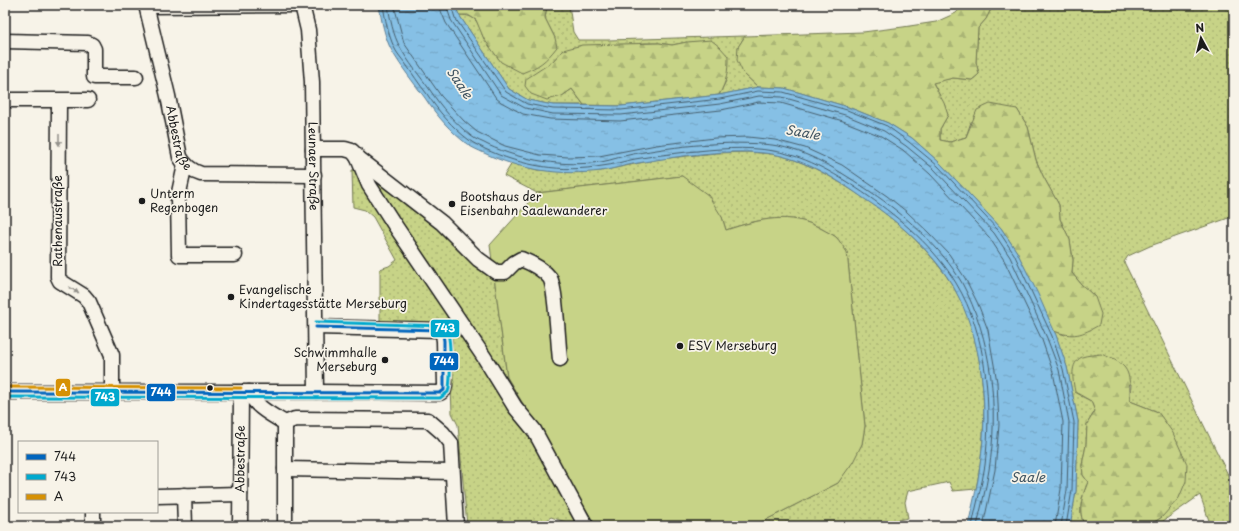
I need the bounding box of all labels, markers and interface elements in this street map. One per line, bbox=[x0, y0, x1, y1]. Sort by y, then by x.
north arrow bbox=[1181, 18, 1221, 58]
text: N bbox=[1194, 19, 1205, 37]
water label: Saale bbox=[443, 63, 478, 103]
street label: Abbestraße bbox=[162, 104, 196, 174]
water label: Saale bbox=[784, 119, 823, 144]
street label: Leunaer Straße bbox=[305, 122, 324, 211]
one-way arrow bbox=[55, 134, 62, 146]
street label: Rathenaustraße bbox=[48, 175, 66, 267]
place label: Unterm Regenbogen bbox=[150, 184, 218, 216]
place label: Bootshaus der Eisenbahn Saalewanderer bbox=[460, 187, 608, 219]
marker: Unterm Regenbogen bbox=[137, 196, 147, 206]
marker: Bootshaus der Eisenbahn Saalewanderer bbox=[447, 199, 457, 209]
place label: Evangelische Kindertagesstätte Merseburg bbox=[239, 280, 407, 312]
one-way arrow bbox=[69, 286, 79, 294]
marker: Evangelische Kindertagesstätte Merseburg bbox=[226, 292, 236, 302]
line badge: 743 bbox=[430, 319, 460, 338]
text: 743 bbox=[435, 319, 456, 336]
place label: ESV Merseburg bbox=[688, 336, 777, 354]
marker: ESV Merseburg bbox=[675, 341, 685, 351]
place label: Schwimmhalle Merseburg bbox=[293, 343, 377, 375]
line badge: 744 bbox=[429, 352, 459, 371]
text: 744 bbox=[434, 352, 455, 369]
marker: Schwimmhalle Merseburg bbox=[380, 355, 390, 365]
line badge: A bbox=[55, 378, 71, 397]
text: A bbox=[59, 378, 68, 395]
line badge: 744 bbox=[146, 383, 176, 402]
text: 744 bbox=[151, 383, 172, 400]
unlabelled marker bbox=[205, 383, 215, 393]
line badge: 743 bbox=[90, 388, 120, 407]
text: 743 bbox=[95, 388, 116, 405]
street label: Abbestraße bbox=[230, 425, 249, 493]
legend bbox=[18, 441, 158, 513]
text: 744 bbox=[54, 447, 76, 465]
text: 743 bbox=[54, 467, 76, 485]
water label: Saale bbox=[1011, 467, 1046, 486]
text: A bbox=[54, 487, 63, 505]

